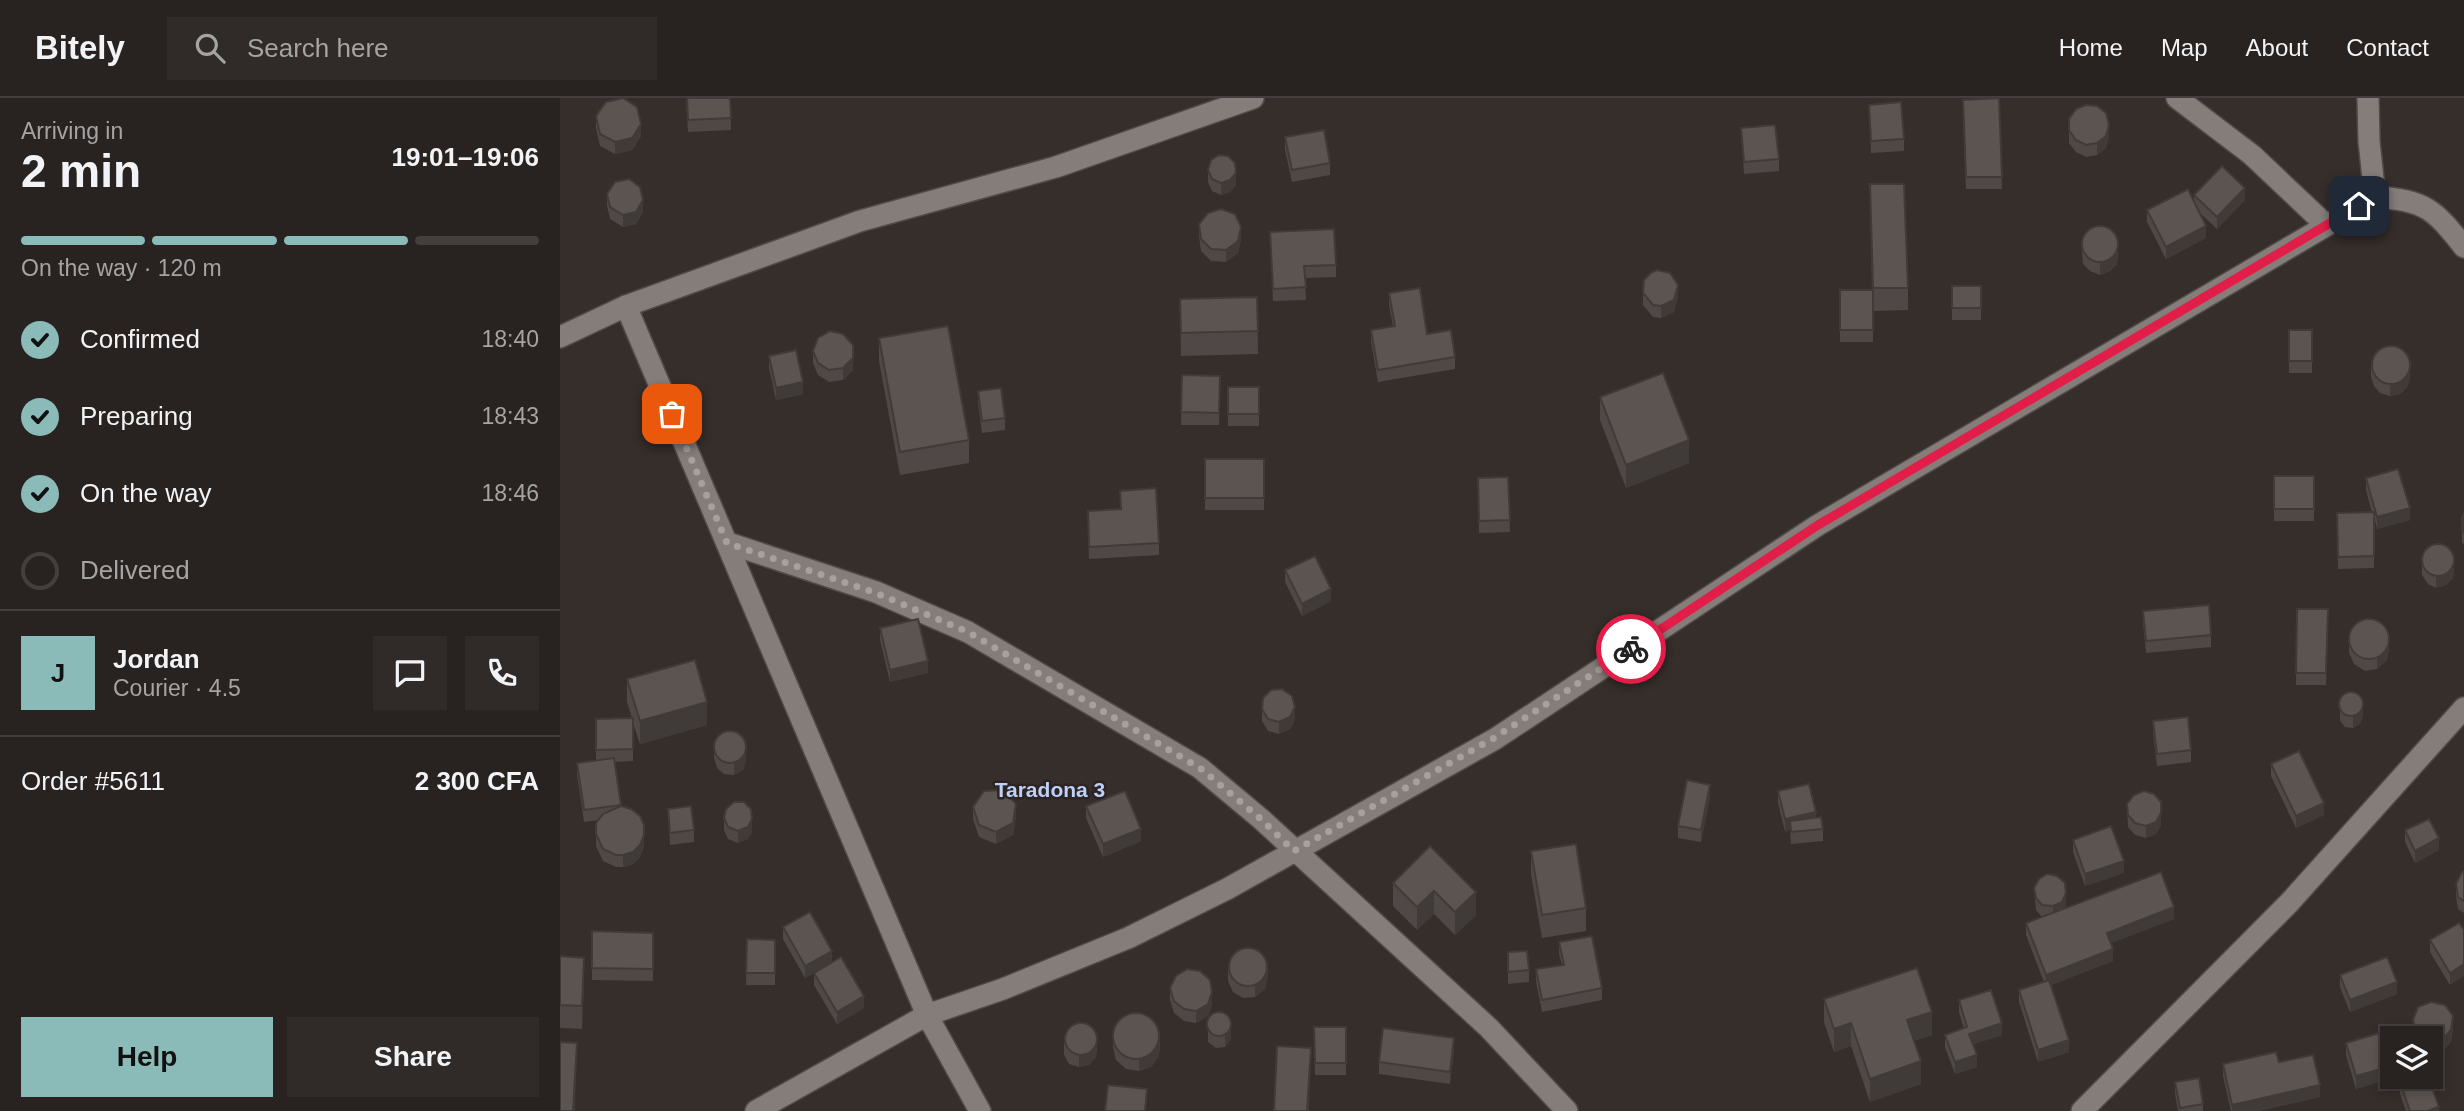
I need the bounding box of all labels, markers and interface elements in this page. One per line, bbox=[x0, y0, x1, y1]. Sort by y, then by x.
search box bbox=[167, 17, 657, 80]
text: Bitely bbox=[35, 29, 125, 66]
icon: search bbox=[191, 29, 229, 67]
text: Search here bbox=[247, 33, 389, 63]
text: Home bbox=[2059, 34, 2123, 61]
text: Map bbox=[2161, 34, 2208, 61]
text: About bbox=[2246, 34, 2308, 61]
text: Contact bbox=[2346, 34, 2429, 61]
text: Arriving in bbox=[21, 118, 123, 144]
text: 19:01–19:06 bbox=[392, 142, 539, 172]
text: 2 min bbox=[21, 145, 141, 197]
pin bbox=[2329, 176, 2389, 236]
icon: home bbox=[2340, 187, 2378, 225]
text: On the way · 120 m bbox=[21, 255, 222, 281]
icon: check bbox=[21, 321, 59, 359]
text: Confirmed bbox=[80, 324, 200, 354]
text: 18:40 bbox=[481, 326, 539, 352]
pin bbox=[642, 384, 702, 444]
icon: bag bbox=[653, 395, 691, 433]
icon: check bbox=[21, 398, 59, 436]
text: Preparing bbox=[80, 401, 193, 431]
text: 18:43 bbox=[481, 403, 539, 429]
icon: check bbox=[21, 475, 59, 513]
text: On the way bbox=[80, 478, 212, 508]
text: 18:46 bbox=[481, 480, 539, 506]
text: Delivered bbox=[80, 555, 190, 585]
courier bbox=[1596, 614, 1666, 684]
icon: bike bbox=[1612, 630, 1650, 668]
button: chat bbox=[373, 636, 447, 710]
button: phone bbox=[465, 636, 539, 710]
text: Jordan bbox=[113, 644, 200, 674]
text: J bbox=[51, 658, 65, 688]
text: Courier · 4.5 bbox=[113, 675, 241, 701]
text: Order #5611 bbox=[21, 766, 165, 796]
text: 2 300 CFA bbox=[415, 766, 539, 796]
district label: Taradona 3 bbox=[995, 778, 1105, 801]
button: Help bbox=[21, 1017, 273, 1097]
button: Share bbox=[287, 1017, 539, 1097]
map controls bbox=[2380, 1026, 2443, 1089]
button: layers bbox=[2380, 1026, 2443, 1089]

